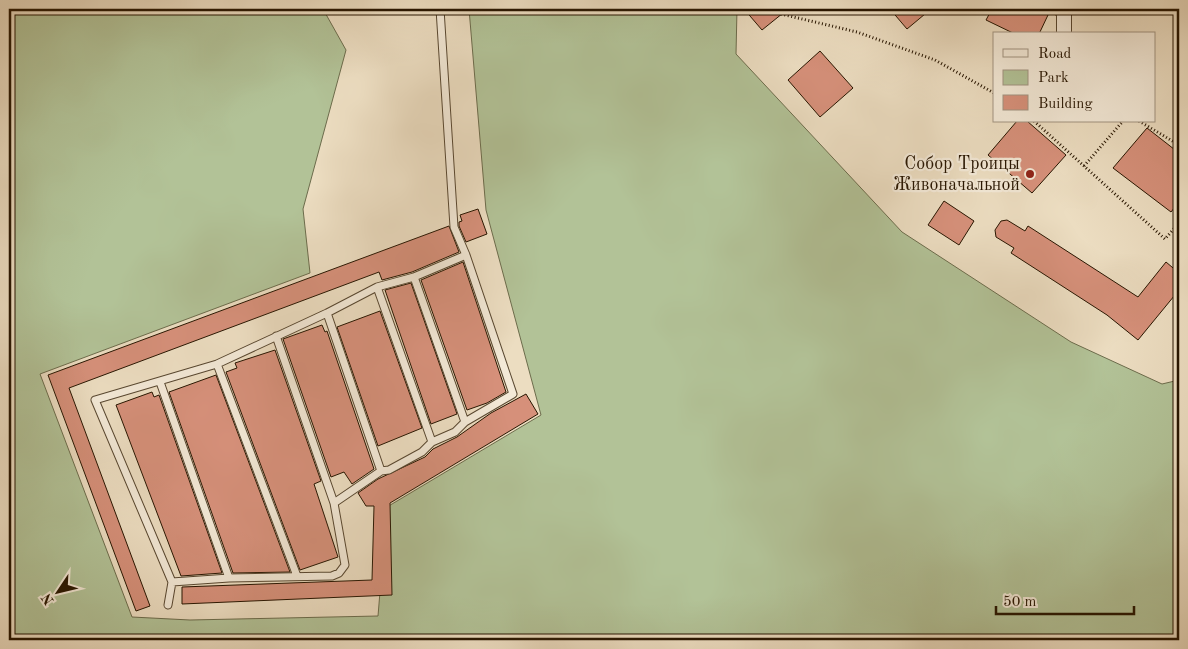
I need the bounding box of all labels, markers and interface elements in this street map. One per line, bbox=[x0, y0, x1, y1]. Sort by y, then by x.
legend bbox=[993, 32, 1156, 122]
text: Road bbox=[1038, 47, 1072, 62]
text: Park bbox=[1038, 71, 1069, 86]
text: Building bbox=[1038, 97, 1093, 112]
place label: Собор Троицы Живоначальной bbox=[893, 155, 1020, 194]
marker: Собор Троицы Живоначальной bbox=[1024, 168, 1036, 180]
north arrow bbox=[32, 566, 82, 616]
scale bar bbox=[996, 584, 1133, 616]
text: N bbox=[39, 590, 57, 607]
text: 50 m bbox=[1003, 595, 1037, 610]

